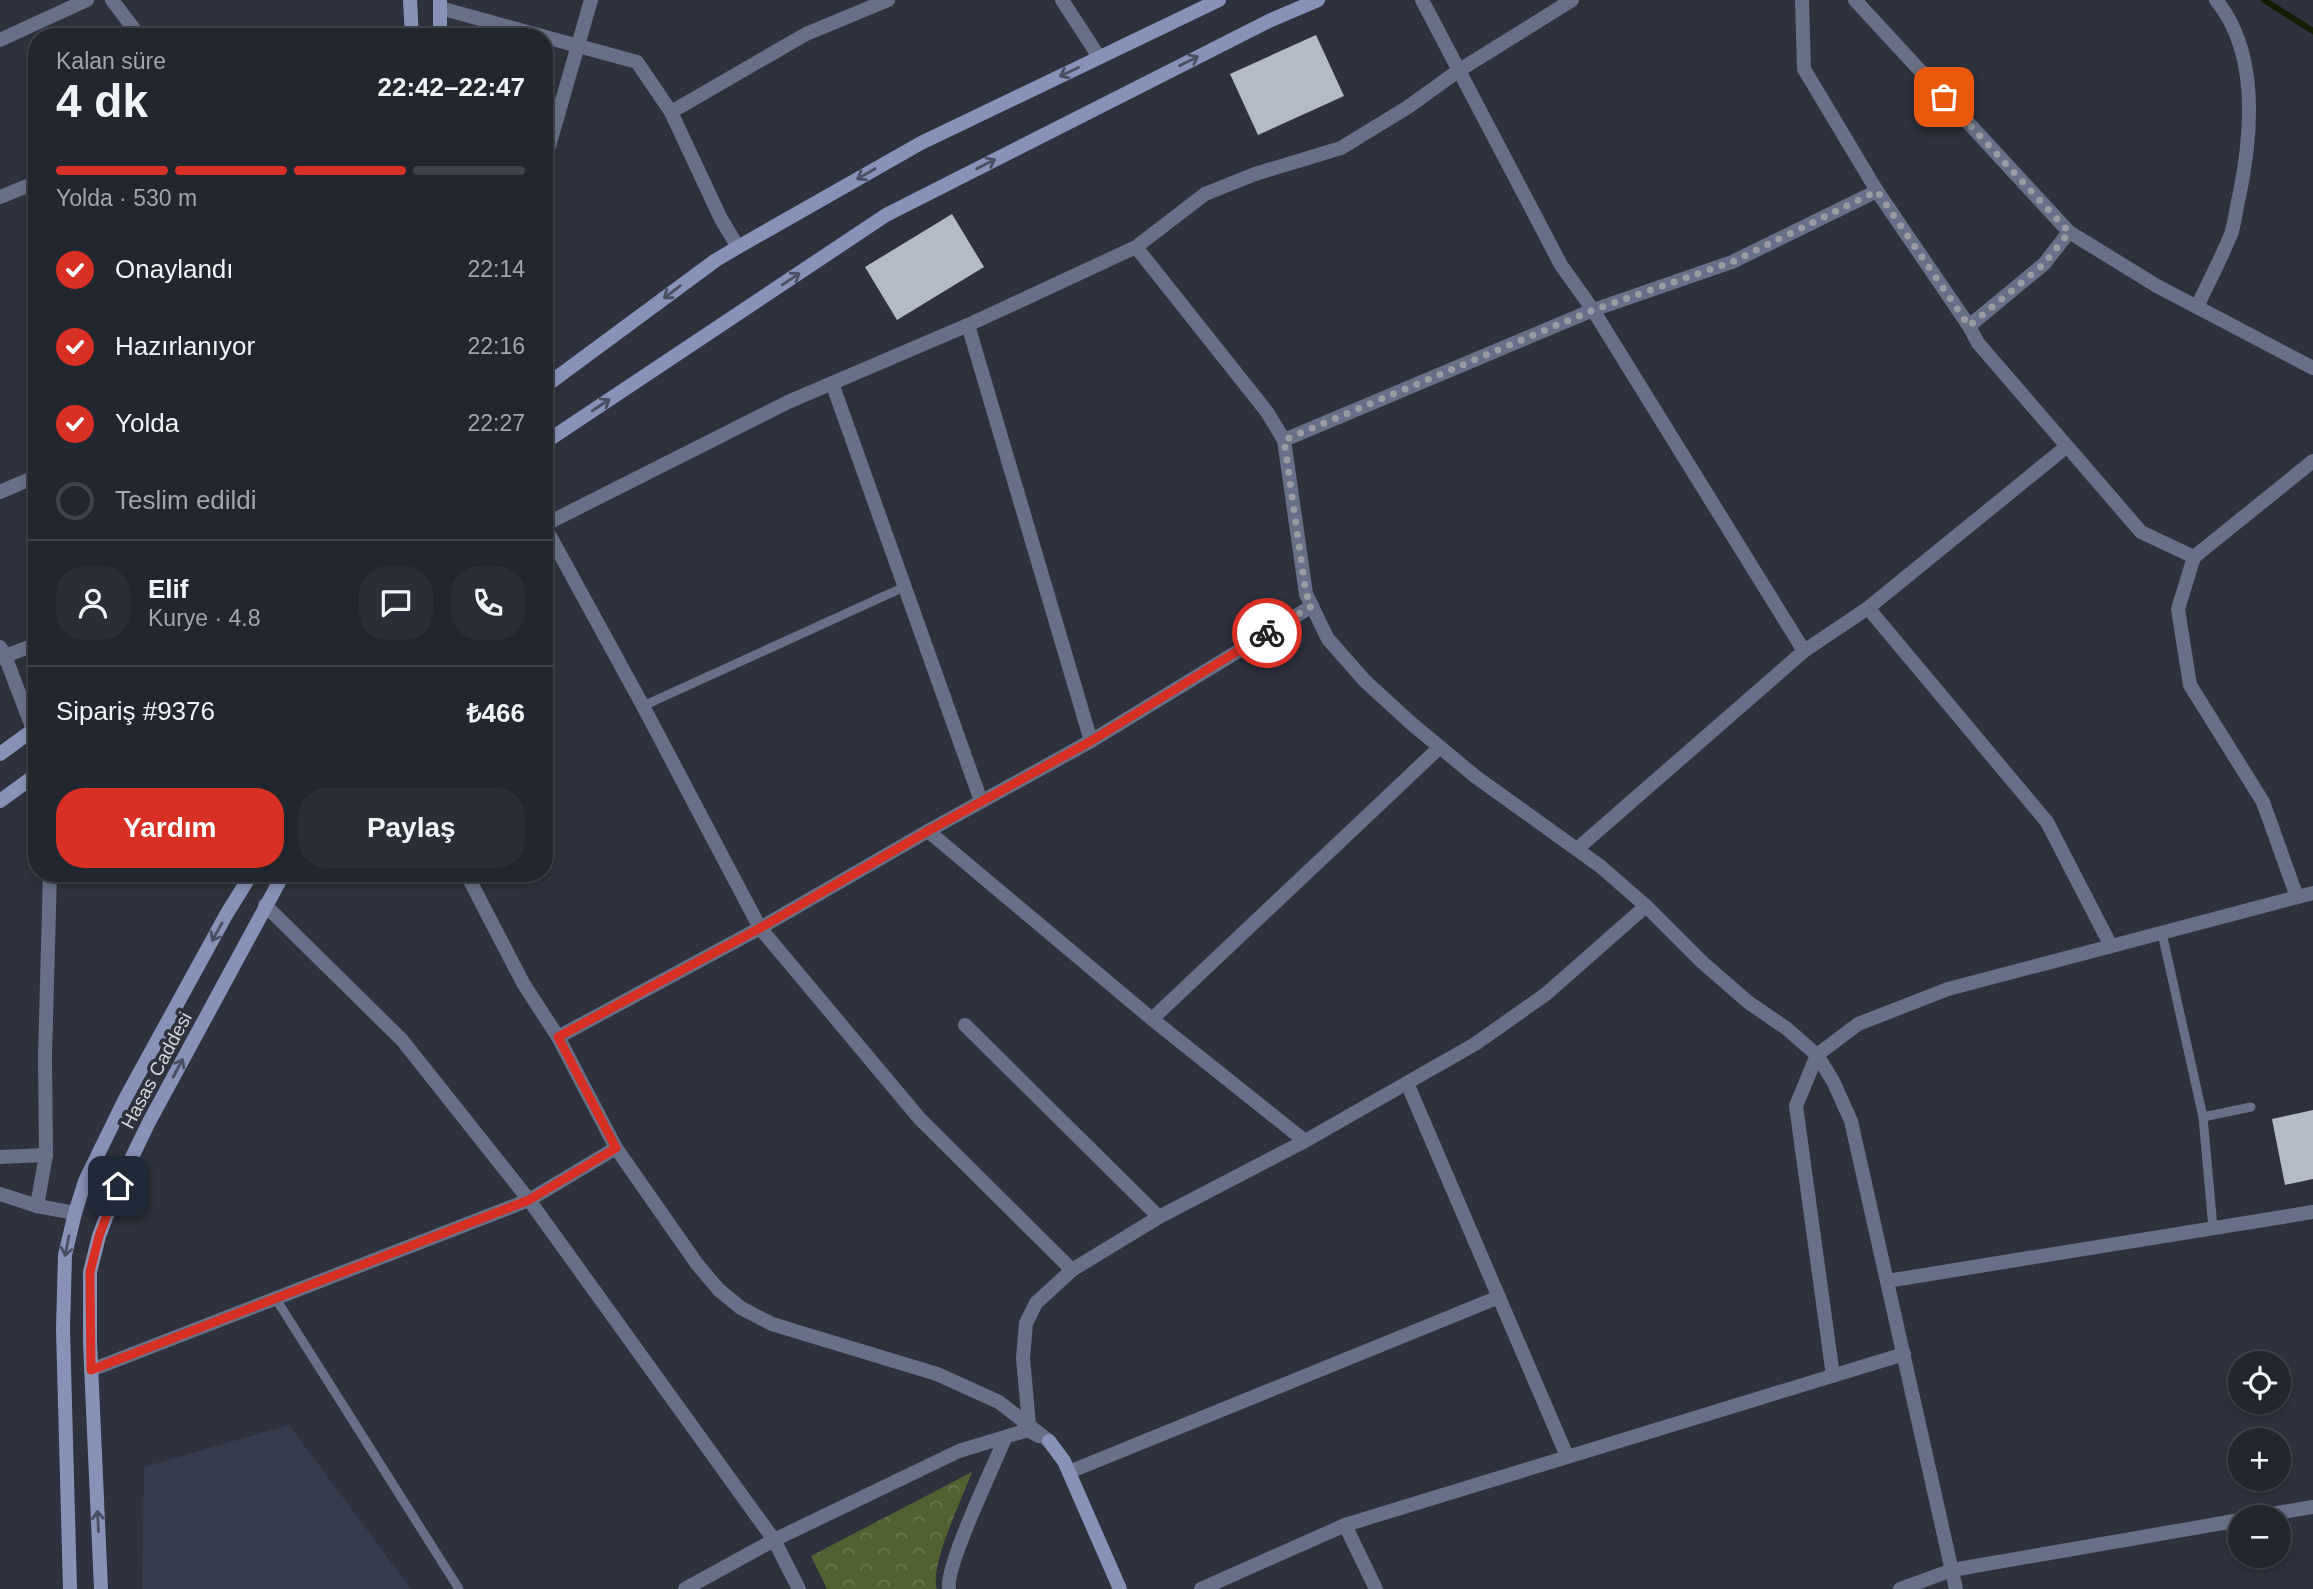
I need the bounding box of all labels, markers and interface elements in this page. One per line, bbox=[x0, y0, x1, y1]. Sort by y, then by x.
text: Kalan süre bbox=[56, 48, 166, 74]
one-way arrow bbox=[1178, 54, 1199, 68]
one-way arrow bbox=[1059, 65, 1080, 79]
pin bbox=[1914, 67, 1974, 127]
text: 22:42–22:47 bbox=[378, 72, 525, 102]
text: 4 dk bbox=[56, 75, 148, 127]
icon: bag bbox=[1925, 78, 1963, 116]
one-way arrow bbox=[975, 157, 996, 170]
one-way arrow bbox=[857, 167, 877, 181]
text: Yolda · 530 m bbox=[56, 185, 197, 211]
icon: check bbox=[56, 251, 94, 289]
text: Onaylandı bbox=[115, 254, 234, 284]
text: 22:14 bbox=[467, 256, 525, 282]
one-way arrow bbox=[781, 272, 800, 286]
one-way arrow bbox=[663, 285, 682, 300]
icon: check bbox=[56, 328, 94, 366]
text: Hazırlanıyor bbox=[115, 331, 255, 361]
text: 22:16 bbox=[467, 333, 525, 359]
one-way arrow bbox=[591, 398, 611, 412]
icon: check bbox=[56, 405, 94, 443]
text: Yolda bbox=[115, 408, 179, 438]
text: 22:27 bbox=[467, 410, 525, 436]
text: Teslim edildi bbox=[115, 485, 257, 515]
button: person bbox=[56, 566, 130, 640]
button: chat bbox=[359, 566, 433, 640]
button: phone bbox=[451, 566, 525, 640]
text: Elif bbox=[148, 574, 188, 604]
courier bbox=[1232, 598, 1302, 668]
text: Kurye · 4.8 bbox=[148, 605, 261, 631]
icon: bike bbox=[1248, 614, 1286, 652]
text: Sipariş #9376 bbox=[56, 696, 215, 726]
text: ₺466 bbox=[467, 698, 525, 728]
button: Yardım bbox=[56, 788, 284, 868]
button: Paylaş bbox=[298, 788, 525, 868]
one-way arrow bbox=[210, 921, 223, 942]
street label: Hasas Caddesi bbox=[117, 1008, 196, 1132]
one-way arrow bbox=[172, 1058, 186, 1078]
pin bbox=[88, 1156, 148, 1216]
icon: home bbox=[99, 1167, 137, 1205]
one-way arrow bbox=[60, 1234, 74, 1257]
map controls bbox=[2228, 1351, 2291, 1568]
button: locate bbox=[2228, 1351, 2291, 1414]
button: + bbox=[2228, 1428, 2291, 1491]
button: − bbox=[2228, 1505, 2291, 1568]
one-way arrow bbox=[91, 1510, 104, 1533]

